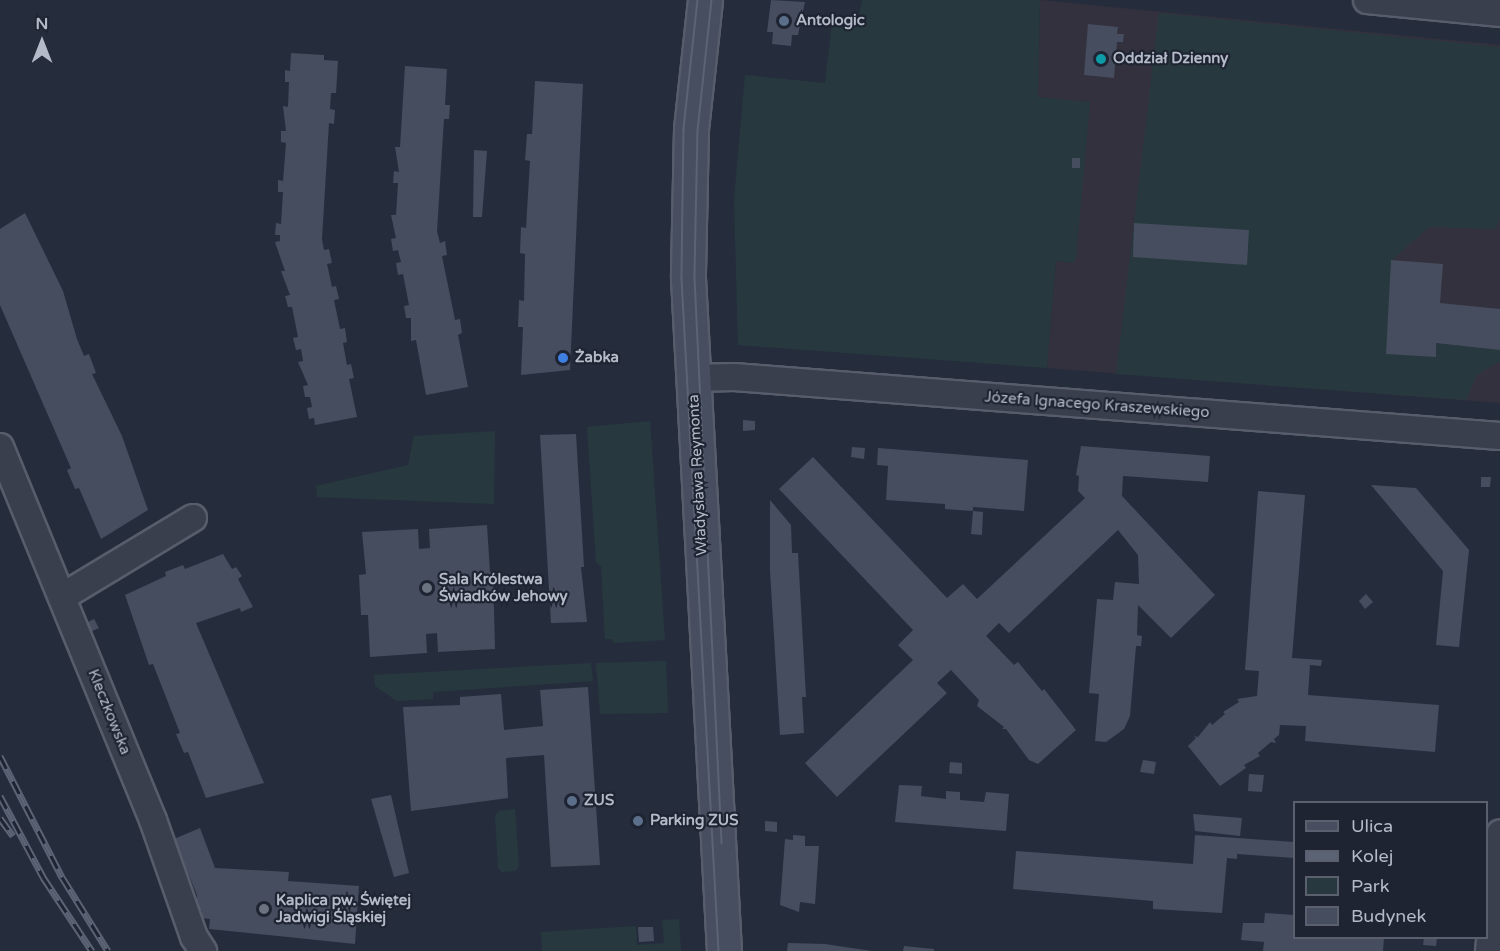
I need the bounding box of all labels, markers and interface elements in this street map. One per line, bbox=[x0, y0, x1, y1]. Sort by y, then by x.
north arrow bbox=[12, 12, 72, 72]
place label: Antologic bbox=[796, 12, 865, 30]
text: N bbox=[36, 14, 48, 34]
marker: Antologic bbox=[777, 14, 791, 28]
place label: Oddział Dzienny bbox=[1113, 50, 1228, 68]
marker: Oddział Dzienny bbox=[1094, 52, 1108, 66]
place label: Żabka bbox=[575, 349, 619, 367]
marker: Żabka bbox=[556, 351, 570, 365]
street label: Józefa Ignacego Kraszewskiego bbox=[984, 388, 1210, 422]
street label: Władysława Reymonta bbox=[685, 394, 711, 556]
place label: Sala Królestwa Świadków Jehowy bbox=[439, 570, 568, 605]
marker: Sala Królestwa Świadków Jehowy bbox=[420, 581, 434, 595]
street label: Kleczkowska bbox=[84, 667, 134, 757]
place label: ZUS bbox=[584, 792, 614, 810]
marker: ZUS bbox=[565, 794, 579, 808]
legend bbox=[1293, 801, 1488, 939]
place label: Parking ZUS bbox=[650, 812, 738, 830]
marker: Parking ZUS bbox=[631, 814, 645, 828]
text: Ulica bbox=[1351, 815, 1393, 837]
text: Kolej bbox=[1351, 845, 1393, 867]
text: Park bbox=[1351, 875, 1389, 897]
place label: Kaplica pw. Świętej Jadwigi Śląskiej bbox=[276, 891, 411, 926]
marker: Kaplica pw. Świętej Jadwigi Śląskiej bbox=[257, 902, 271, 916]
text: Budynek bbox=[1351, 905, 1426, 927]

